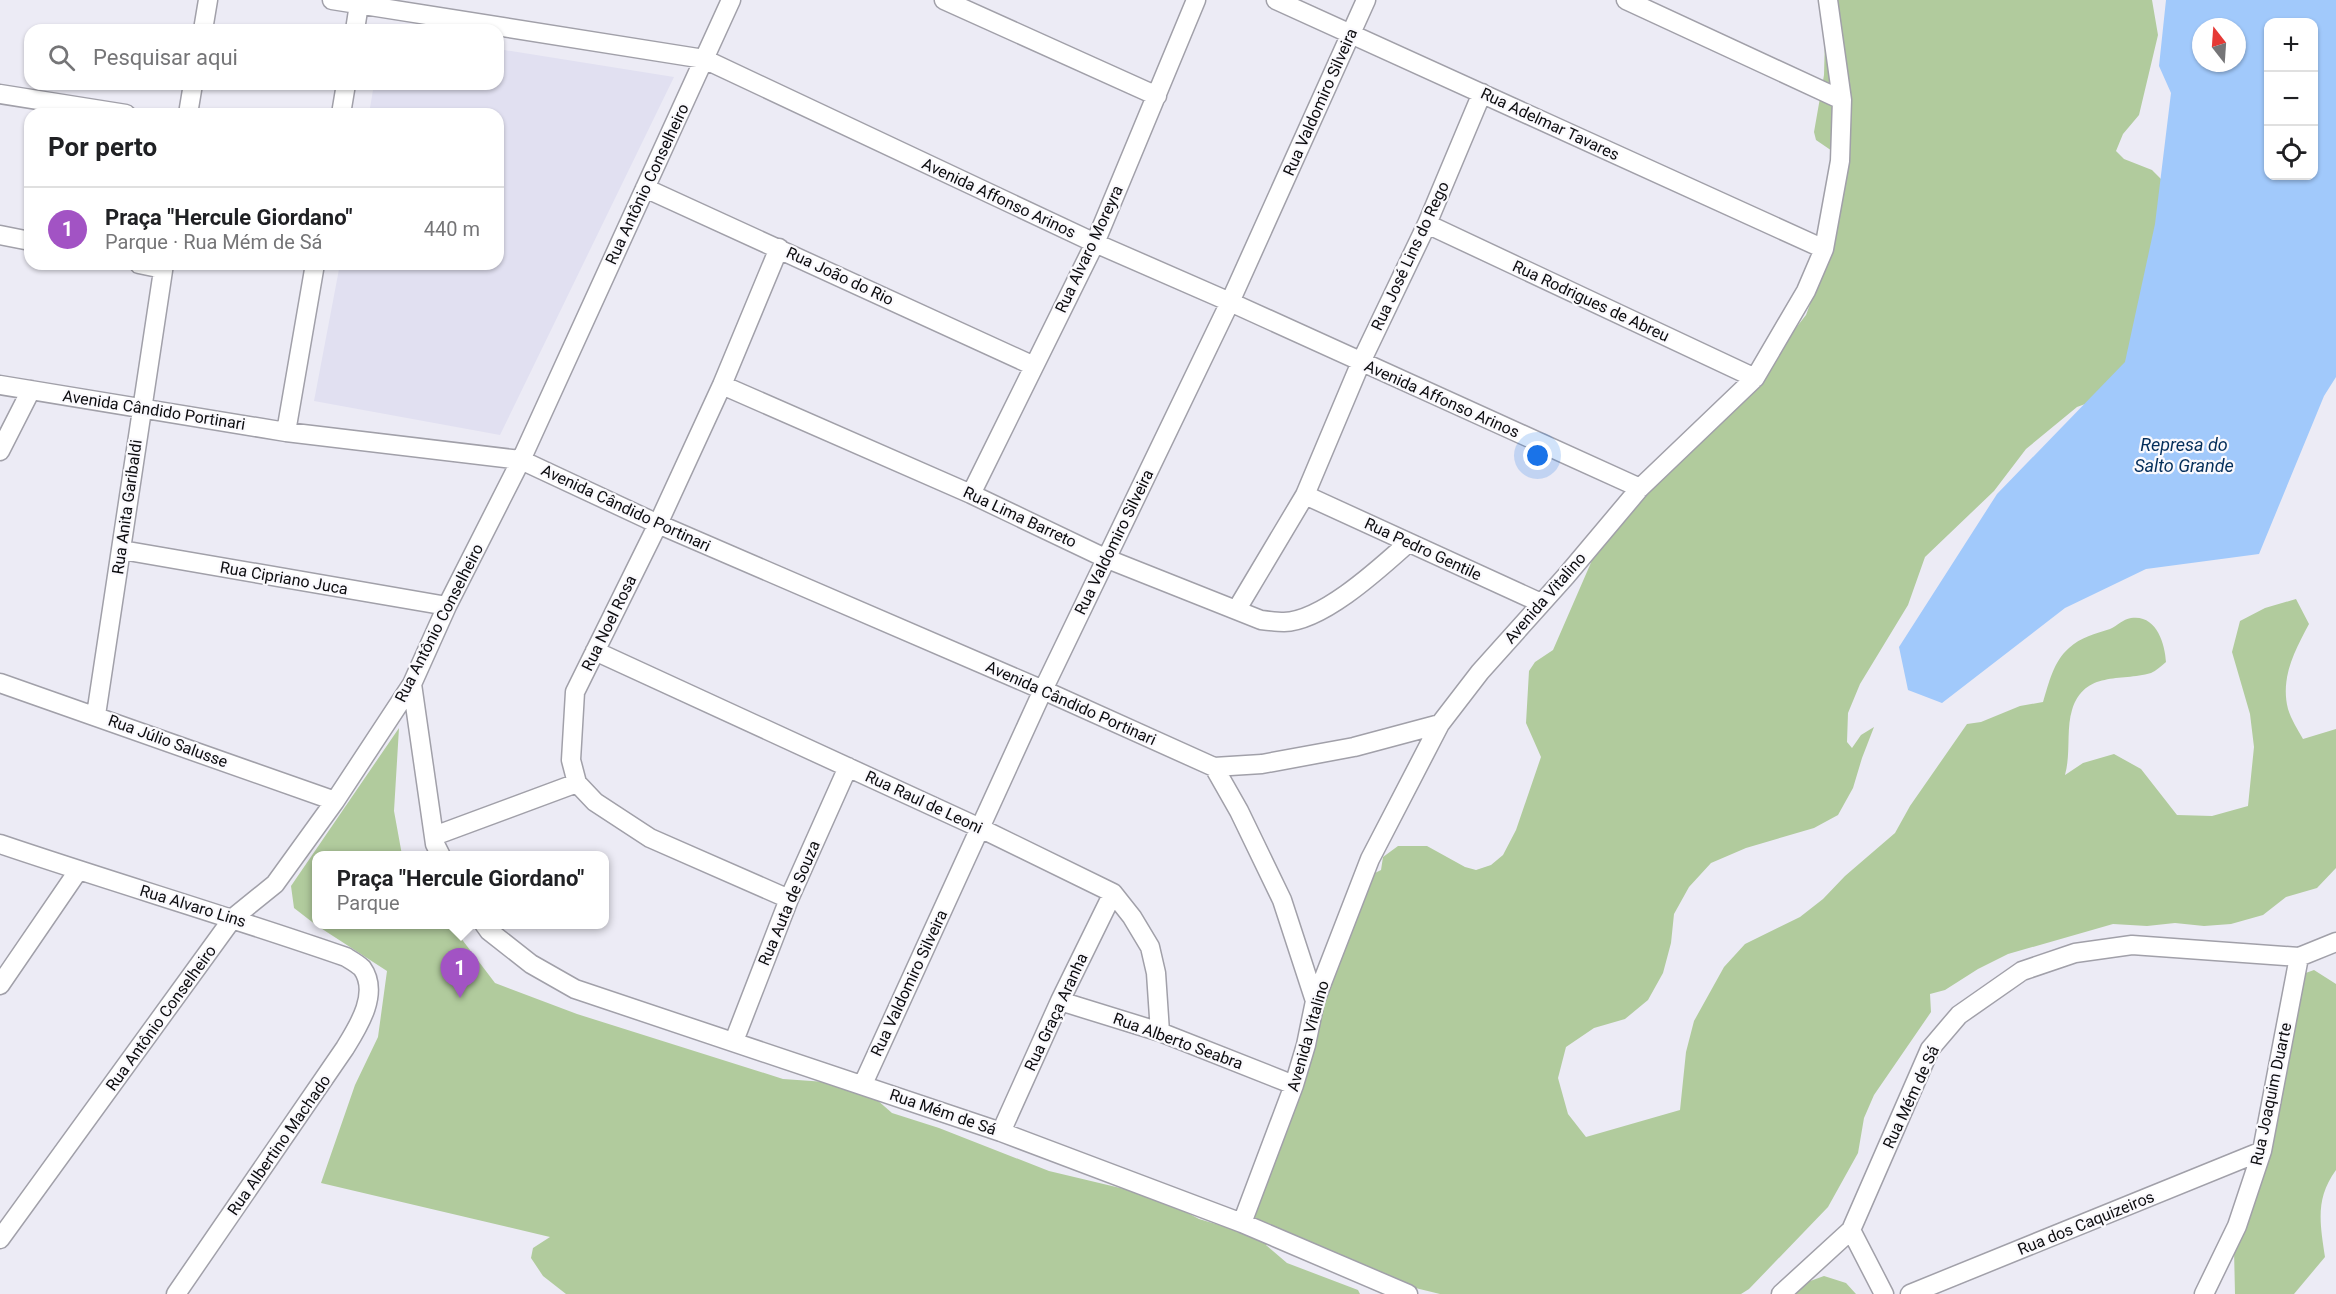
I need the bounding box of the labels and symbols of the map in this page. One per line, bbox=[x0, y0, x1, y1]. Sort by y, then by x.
north arrow bbox=[2192, 18, 2246, 72]
street label: Rua Valdomiro Silveira bbox=[1279, 25, 1361, 179]
street label: Rua Adelmar Tavares bbox=[1478, 84, 1622, 164]
street label: Rua Antônio Conselheiro bbox=[601, 101, 693, 267]
street label: Avenida Affonso Arinos bbox=[919, 154, 1079, 242]
street label: Rua José Lins do Rego bbox=[1367, 179, 1453, 333]
street label: Rua Alvaro Moreyra bbox=[1051, 182, 1127, 316]
street label: Rua João do Rio bbox=[783, 243, 897, 309]
street label: Rua Rodrigues de Abreu bbox=[1510, 256, 1672, 346]
street label: Avenida Affonso Arinos bbox=[1362, 356, 1522, 442]
street label: Avenida Cândido Portinari bbox=[61, 386, 247, 434]
water label: Represa do Salto Grande bbox=[2134, 434, 2234, 476]
street label: Rua Anita Garibaldi bbox=[108, 438, 146, 576]
your location bbox=[1523, 441, 1552, 470]
street label: Avenida Cândido Portinari bbox=[538, 460, 714, 556]
street label: Rua Valdomiro Silveira bbox=[1071, 466, 1157, 618]
street label: Rua Lima Barreto bbox=[960, 482, 1080, 552]
street label: Rua Pedro Gentile bbox=[1361, 514, 1485, 584]
street label: Rua Antônio Conselheiro bbox=[391, 541, 487, 705]
street label: Avenida Vitalino bbox=[1500, 549, 1590, 647]
street label: Rua Cipriano Juca bbox=[219, 557, 349, 599]
street label: Rua Noel Rosa bbox=[578, 572, 640, 674]
street label: Avenida Cândido Portinari bbox=[983, 657, 1159, 749]
street label: Rua Júlio Salusse bbox=[106, 711, 230, 771]
street label: Rua Raul de Leoni bbox=[862, 767, 986, 837]
street label: Rua Auta de Souza bbox=[754, 838, 824, 968]
street label: Rua Alvaro Lins bbox=[138, 881, 248, 931]
street label: Rua Valdomiro Silveira bbox=[867, 907, 951, 1059]
street label: Rua Antônio Conselheiro bbox=[102, 942, 220, 1094]
pin: 1 bbox=[440, 948, 480, 998]
street label: Rua Graça Aranha bbox=[1020, 950, 1092, 1074]
street label: Avenida Vitalino bbox=[1283, 978, 1333, 1094]
street label: Rua Alberto Seabra bbox=[1111, 1009, 1245, 1073]
street label: Rua Joaquim Duarte bbox=[2247, 1021, 2295, 1167]
street label: Rua Mém de Sá bbox=[1879, 1042, 1943, 1152]
street label: Rua Albertino Machado bbox=[223, 1071, 335, 1219]
street label: Rua Mém de Sá bbox=[887, 1085, 999, 1139]
street label: Rua dos Caquizeiros bbox=[2015, 1187, 2157, 1259]

